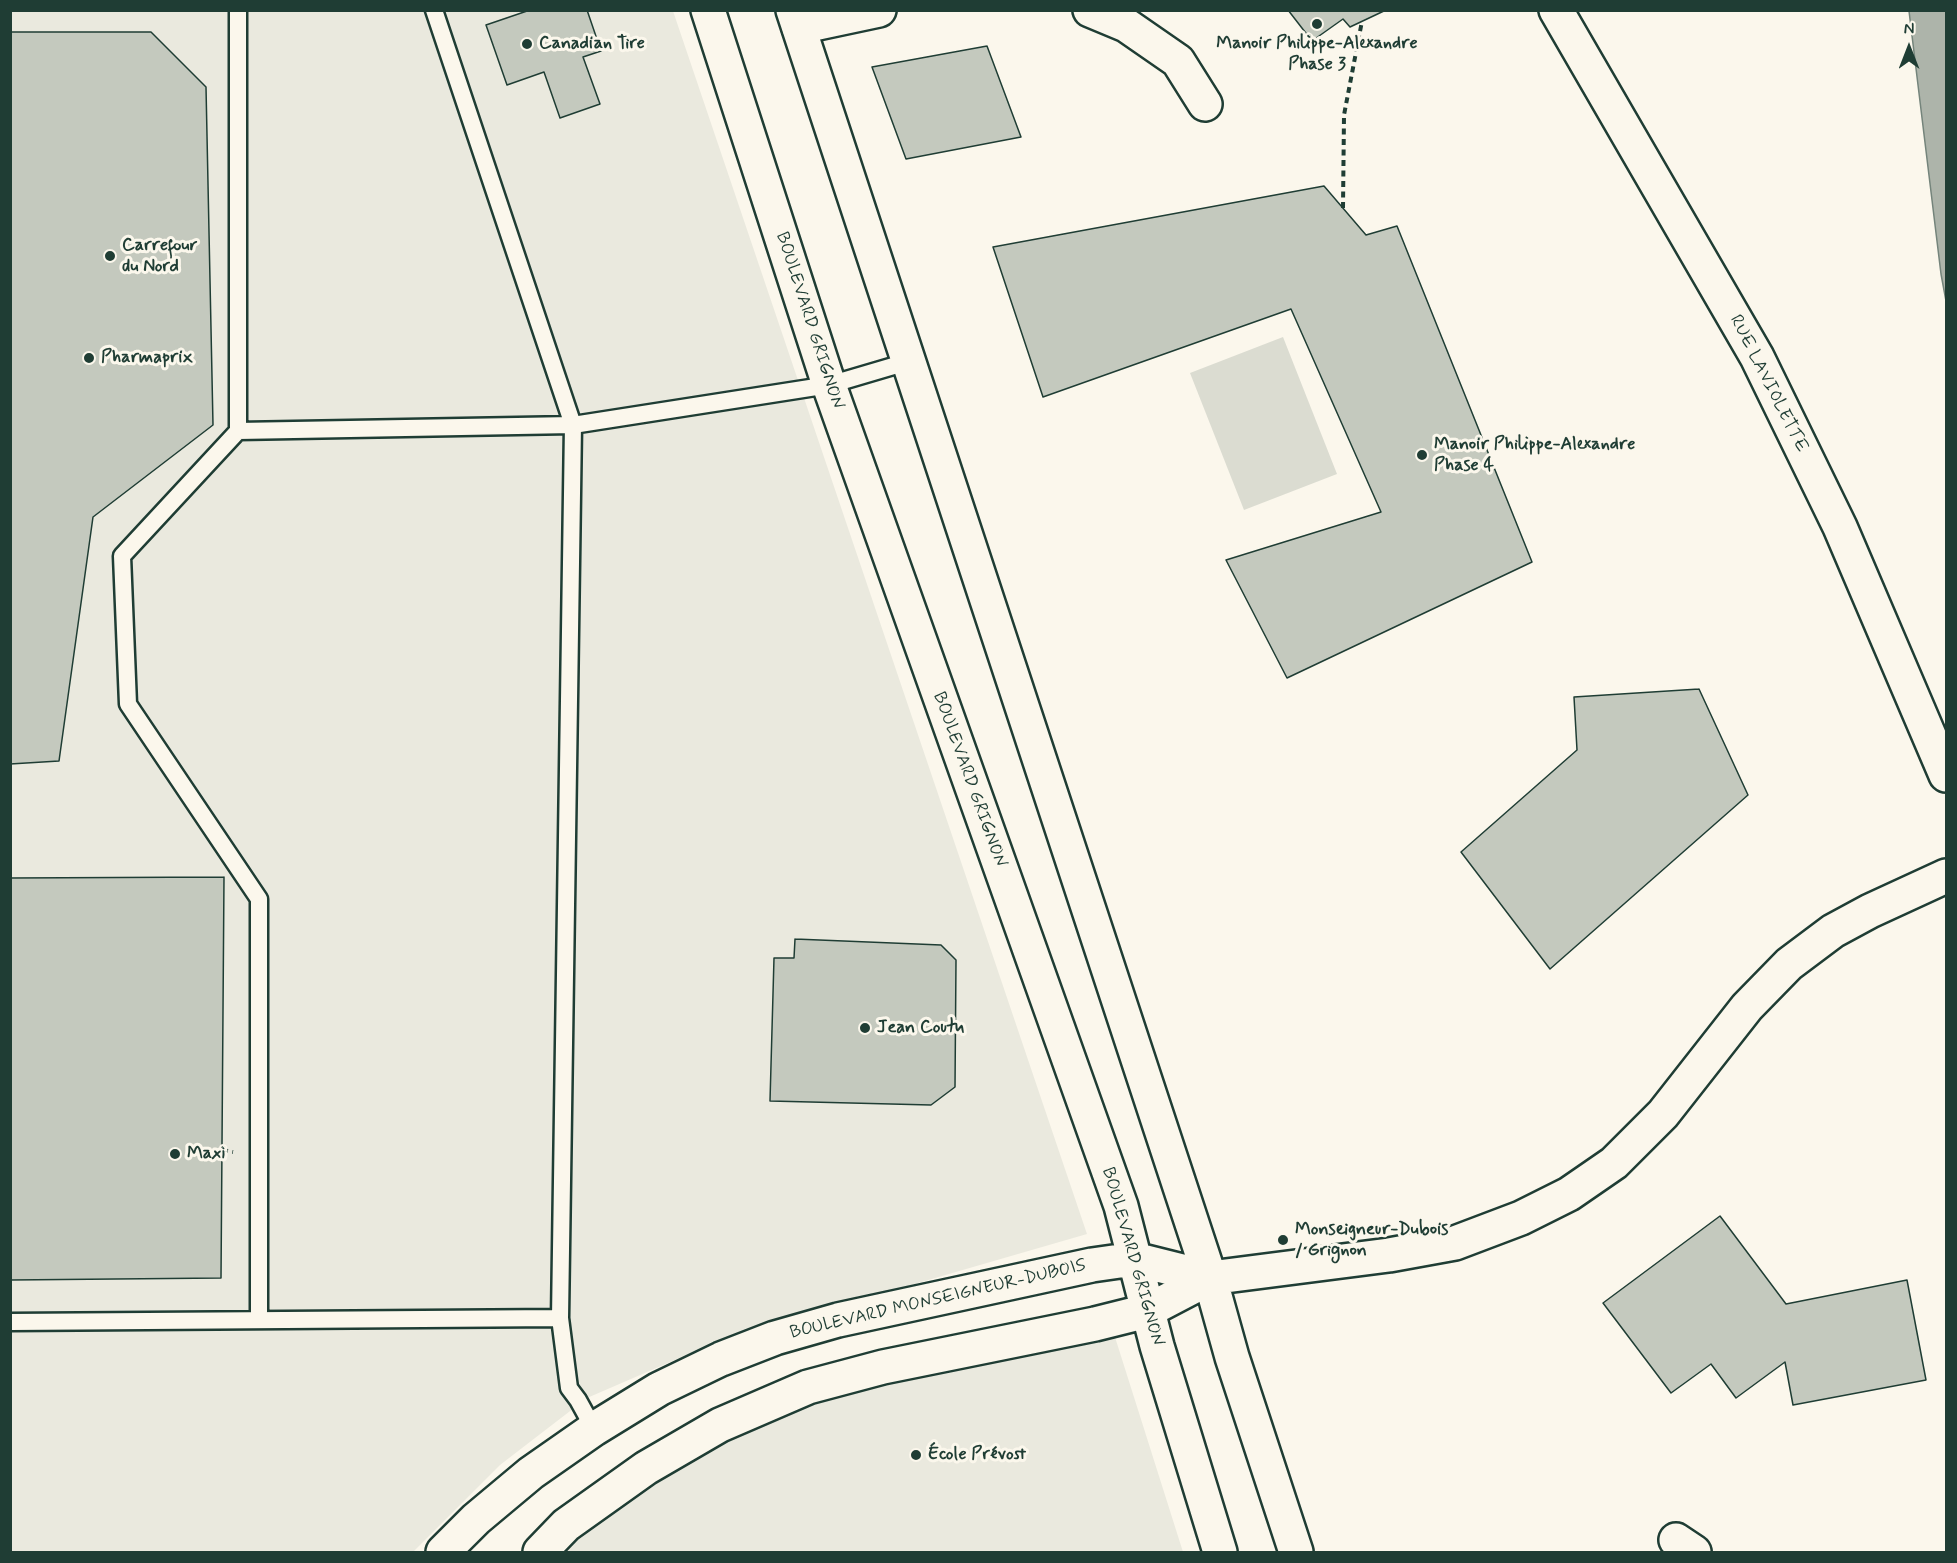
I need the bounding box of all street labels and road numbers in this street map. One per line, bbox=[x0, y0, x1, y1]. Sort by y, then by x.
street label: BOULEVARD GRIGNON bbox=[770, 229, 848, 413]
street label: RUE LAVIOLETTE bbox=[1724, 312, 1812, 456]
street label: BOULEVARD GRIGNON bbox=[927, 689, 1011, 871]
street label: BOULEVARD GRIGNON bbox=[1096, 1165, 1168, 1349]
street label: BOULEVARD MONSEIGNEUR-DUBOIS bbox=[788, 1255, 1088, 1345]

